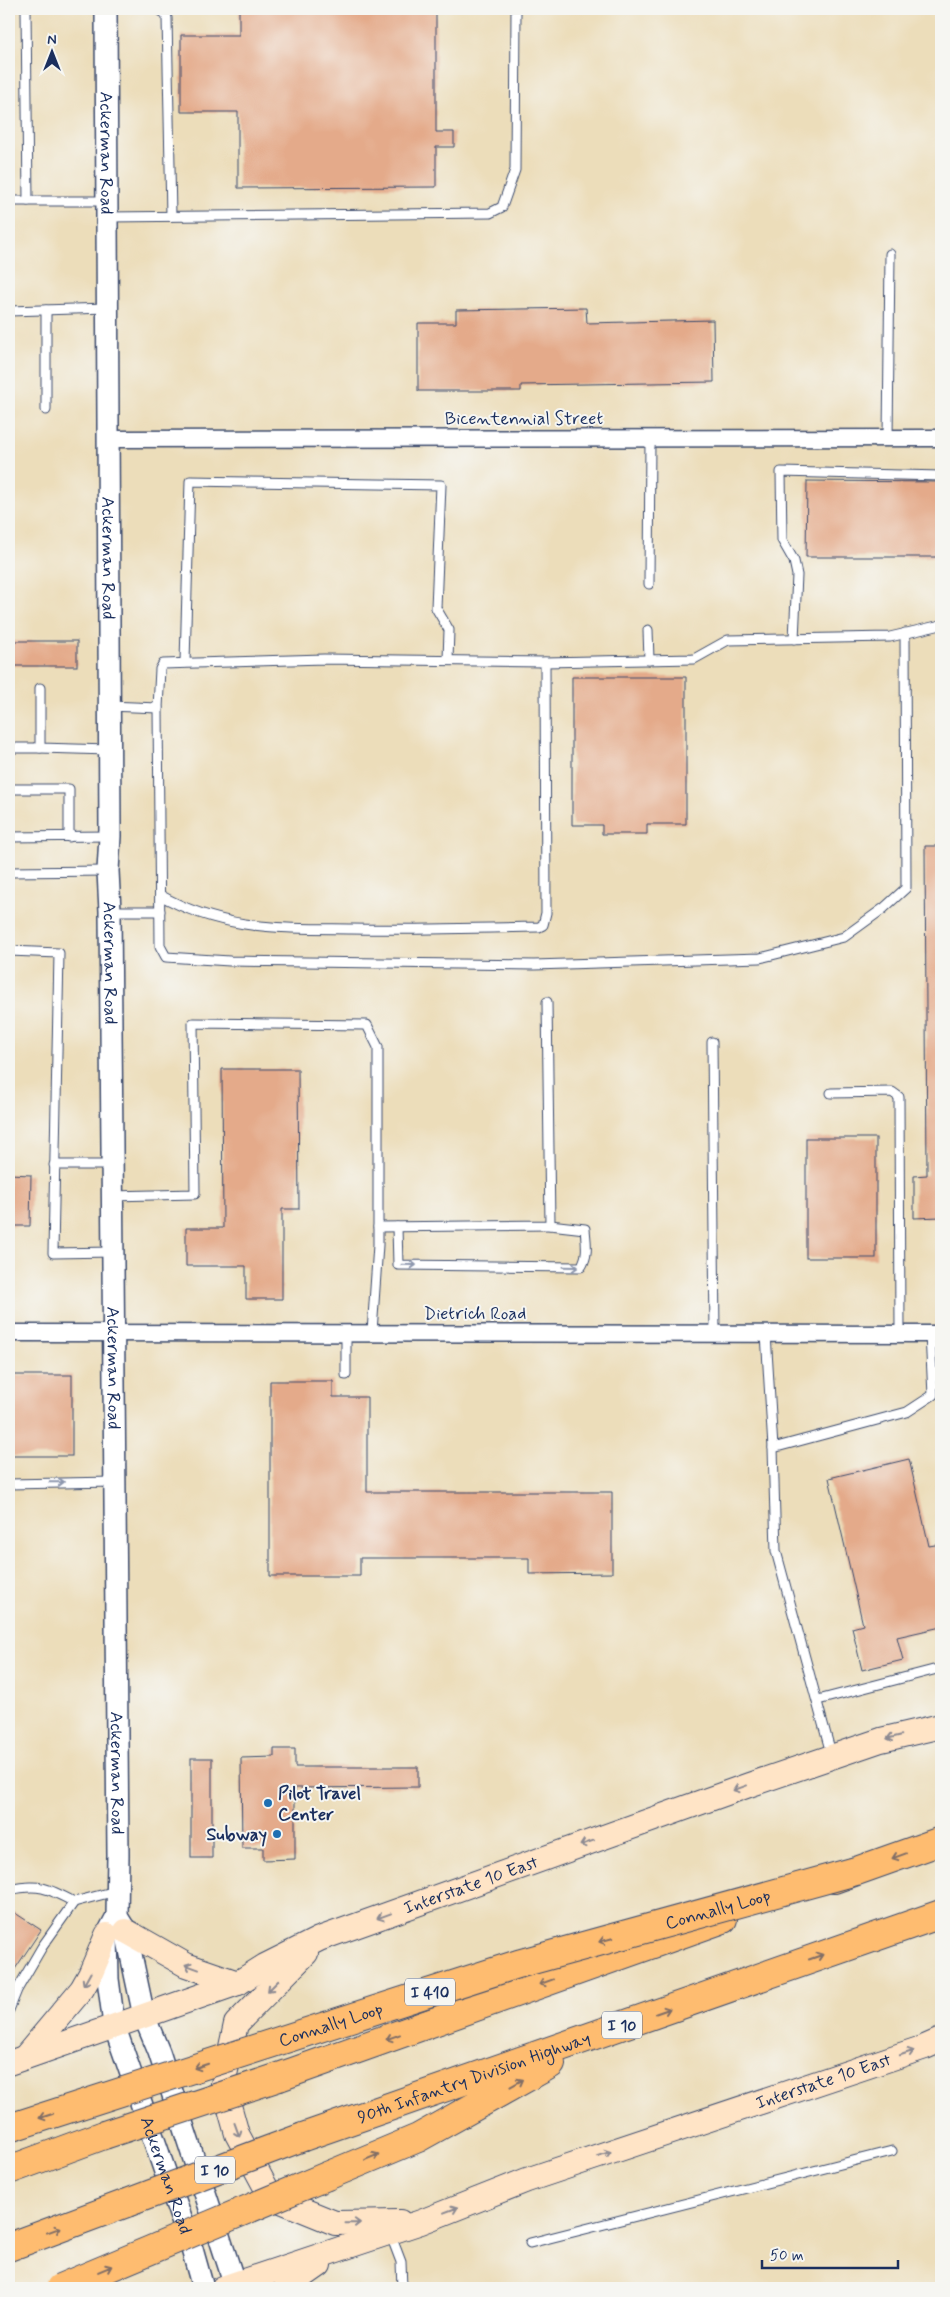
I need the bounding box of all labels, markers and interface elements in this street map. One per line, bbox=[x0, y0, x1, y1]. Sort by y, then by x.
north arrow bbox=[28, 28, 78, 78]
text: N bbox=[47, 31, 57, 49]
street label: Ackerman Road bbox=[93, 91, 118, 215]
street label: Bicentennial Street bbox=[445, 407, 603, 431]
street label: Ackerman Road bbox=[95, 496, 120, 620]
street label: Ackerman Road bbox=[97, 901, 122, 1024]
one-way arrow bbox=[400, 1260, 417, 1270]
one-way arrow bbox=[563, 1262, 579, 1272]
street label: Dietrich Road bbox=[424, 1302, 526, 1326]
street label: Ackerman Road bbox=[100, 1306, 125, 1429]
one-way arrow bbox=[49, 1478, 65, 1487]
street label: Ackerman Road bbox=[104, 1711, 129, 1834]
one-way arrow bbox=[886, 1733, 902, 1742]
place label: Pilot Travel Center bbox=[278, 1782, 361, 1827]
one-way arrow bbox=[732, 1784, 748, 1793]
marker: Pilot Travel Center bbox=[262, 1797, 274, 1809]
place label: Subway bbox=[206, 1823, 267, 1847]
marker: Subway bbox=[271, 1828, 283, 1840]
one-way arrow bbox=[580, 1839, 595, 1848]
street label: Interstate 10 East bbox=[401, 1850, 542, 1921]
one-way arrow bbox=[891, 1852, 907, 1861]
street label: Connally Loop bbox=[663, 1884, 773, 1936]
one-way arrow bbox=[377, 1912, 393, 1921]
one-way arrow bbox=[599, 1936, 615, 1945]
one-way arrow bbox=[808, 1952, 824, 1961]
one-way arrow bbox=[185, 1962, 200, 1971]
one-way arrow bbox=[82, 1972, 92, 1986]
road number: I 410 bbox=[405, 1978, 455, 2005]
one-way arrow bbox=[539, 1978, 555, 1987]
one-way arrow bbox=[267, 1980, 279, 1992]
street label: Connally Loop bbox=[276, 1997, 386, 2053]
one-way arrow bbox=[655, 2006, 670, 2015]
road number: I 10 bbox=[602, 2012, 642, 2038]
street label: 90th Infantry Division Highway bbox=[354, 2026, 594, 2130]
one-way arrow bbox=[386, 2032, 402, 2042]
street label: Interstate 10 East bbox=[753, 2048, 895, 2116]
one-way arrow bbox=[899, 2048, 914, 2057]
one-way arrow bbox=[193, 2062, 209, 2072]
one-way arrow bbox=[509, 2078, 524, 2088]
one-way arrow bbox=[39, 2112, 54, 2121]
street label: Ackerman Road bbox=[134, 2113, 197, 2237]
one-way arrow bbox=[233, 2122, 242, 2137]
one-way arrow bbox=[595, 2149, 611, 2159]
one-way arrow bbox=[364, 2152, 379, 2161]
road number: I 10 bbox=[195, 2156, 235, 2184]
one-way arrow bbox=[443, 2205, 458, 2214]
one-way arrow bbox=[344, 2218, 361, 2228]
one-way arrow bbox=[46, 2225, 62, 2234]
scale bar bbox=[762, 2237, 899, 2269]
text: 50 m bbox=[770, 2246, 804, 2266]
one-way arrow bbox=[97, 2264, 112, 2274]

